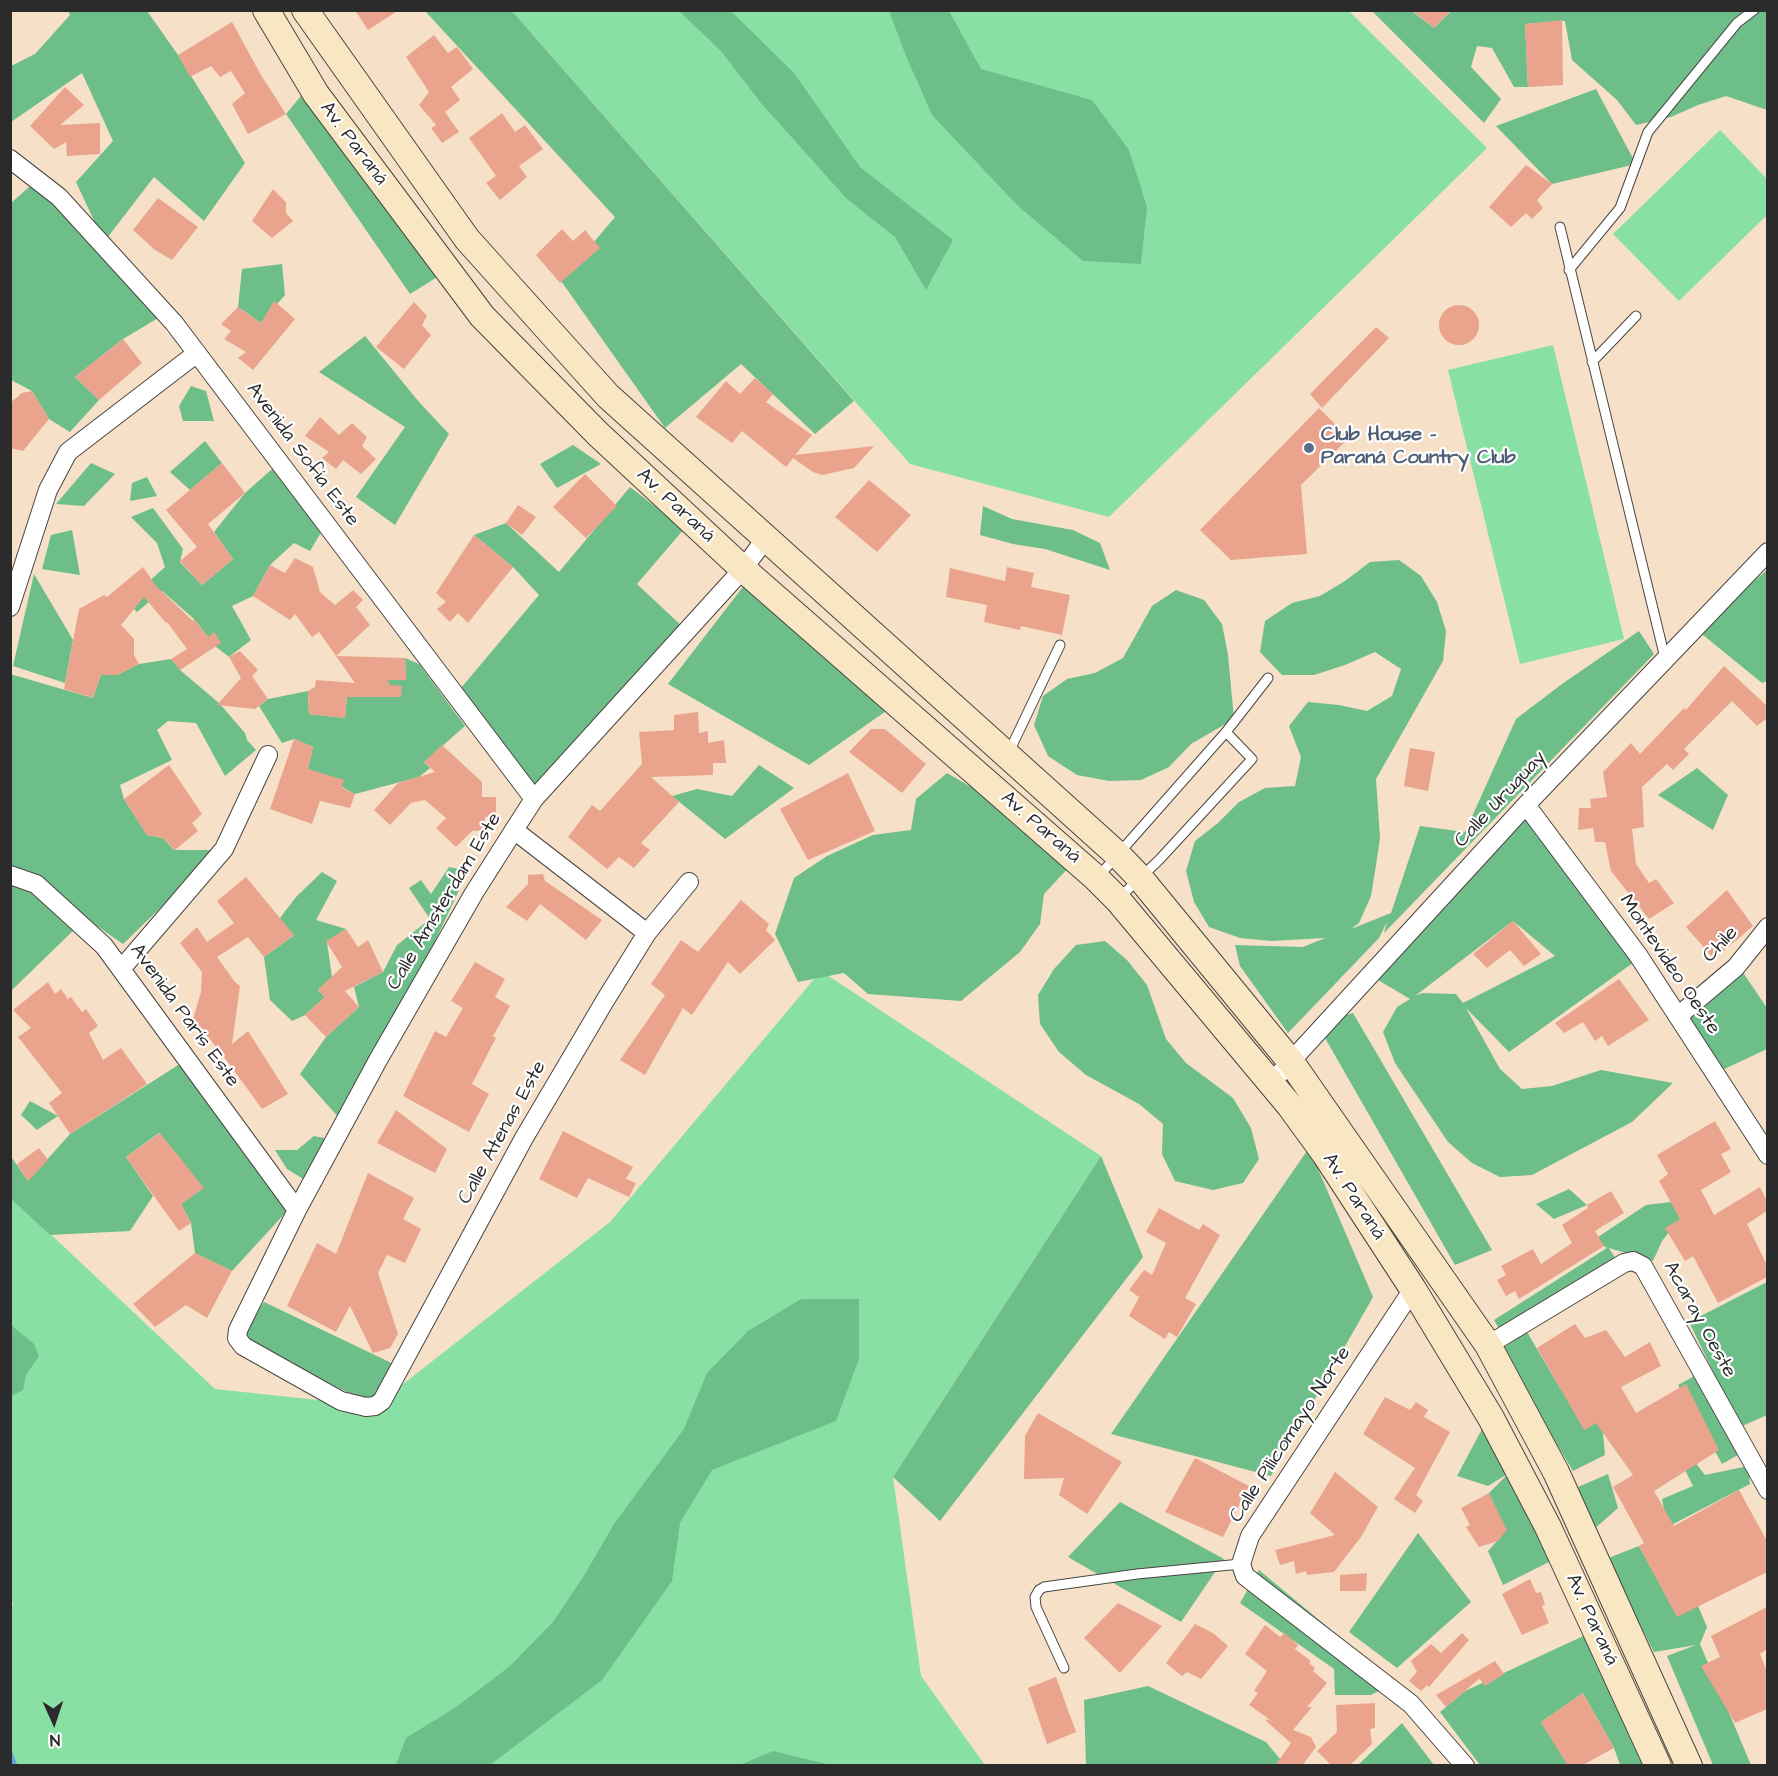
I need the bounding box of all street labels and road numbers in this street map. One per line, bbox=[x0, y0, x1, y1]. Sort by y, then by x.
street label: Av. Paraná bbox=[314, 98, 392, 190]
street label: Avenida Sofía Este bbox=[240, 379, 364, 531]
street label: Av. Paraná bbox=[631, 464, 719, 548]
street label: Calle Uruguay bbox=[1450, 747, 1552, 853]
street label: Av. Paraná bbox=[995, 787, 1085, 869]
street label: Calle Ámsterdam Este bbox=[383, 809, 507, 995]
street label: Montevideo Oeste bbox=[1613, 890, 1725, 1040]
street label: Chile bbox=[1698, 922, 1744, 968]
street label: Avenida París Este bbox=[124, 940, 244, 1092]
street label: Calle Atenas Este bbox=[454, 1057, 552, 1209]
street label: Av. Paraná bbox=[1316, 1149, 1390, 1245]
street label: Acaray Oeste bbox=[1657, 1258, 1741, 1382]
street label: Calle Pilicomayo Norte bbox=[1225, 1342, 1357, 1528]
street label: Av. Paraná bbox=[1559, 1570, 1623, 1670]

